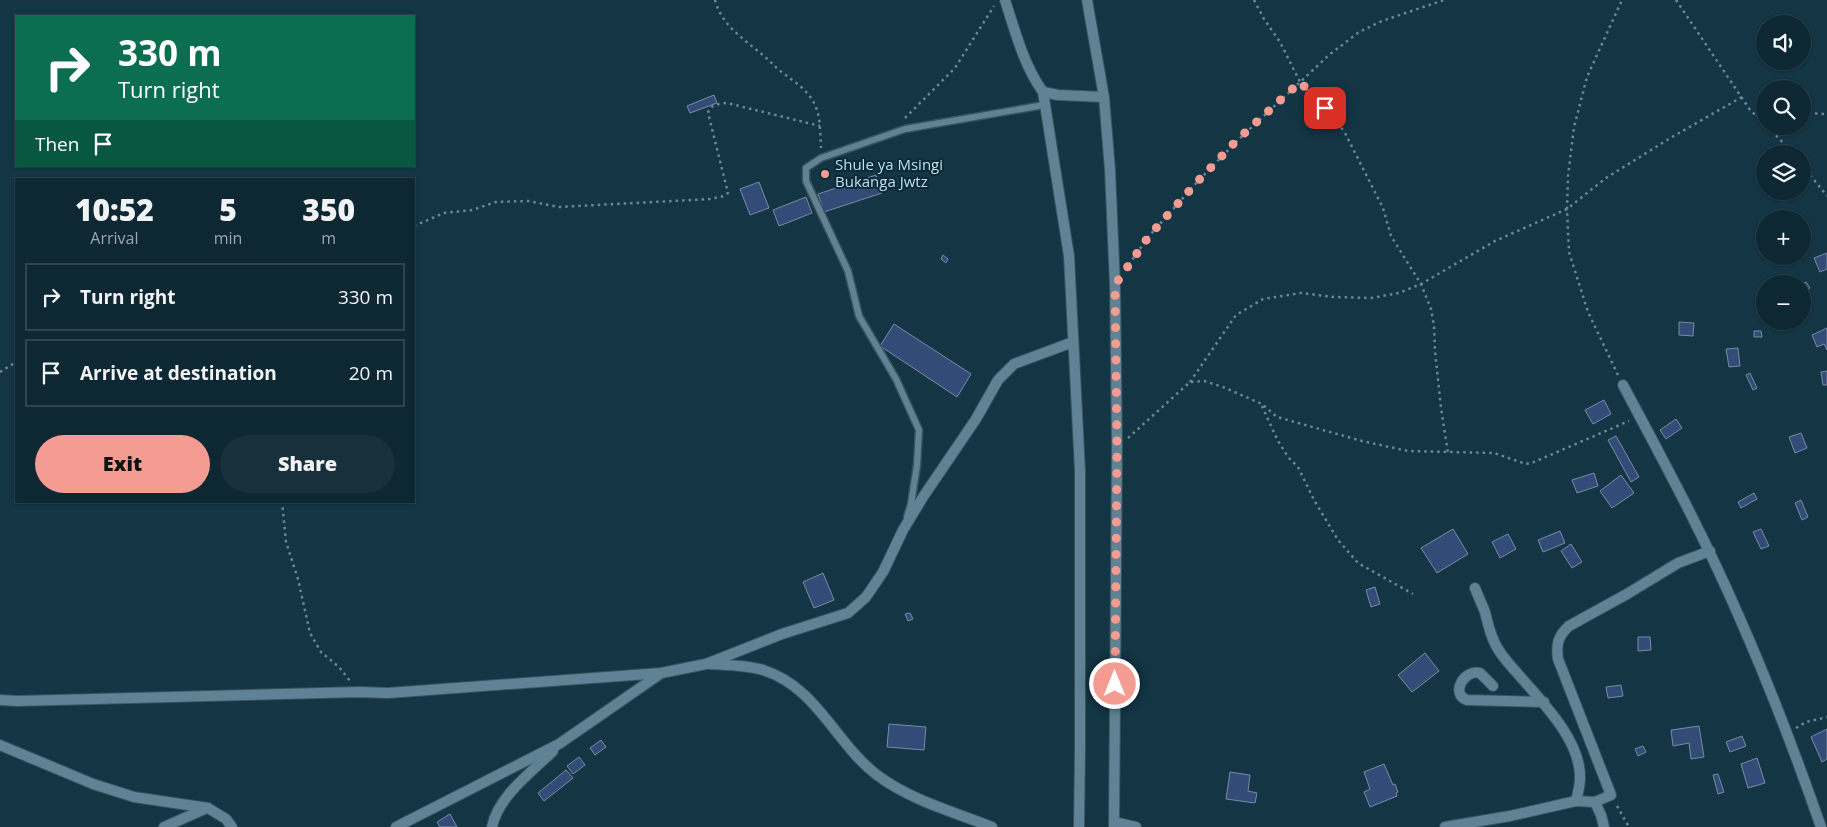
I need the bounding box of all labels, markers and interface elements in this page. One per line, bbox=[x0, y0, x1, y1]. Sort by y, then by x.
map controls bbox=[1756, 15, 1811, 330]
button: sound bbox=[1756, 15, 1811, 70]
text: 330 m bbox=[118, 29, 222, 76]
icon: right bbox=[35, 35, 100, 100]
text: Turn right bbox=[118, 74, 220, 104]
button: search bbox=[1756, 80, 1811, 135]
pin bbox=[1304, 87, 1346, 129]
icon: arrive bbox=[1311, 94, 1339, 122]
icon: arrive bbox=[89, 130, 117, 158]
text: Then bbox=[35, 131, 79, 157]
button: layers bbox=[1756, 145, 1811, 200]
place label: Shule ya Msingi Bukanga Jwtz bbox=[835, 154, 943, 191]
marker: Shule ya Msingi Bukanga Jwtz bbox=[819, 168, 831, 180]
text: 10:52 bbox=[75, 189, 154, 230]
text: 5 bbox=[219, 189, 237, 230]
text: 350 bbox=[302, 189, 355, 230]
button: + bbox=[1756, 210, 1811, 265]
text: Arrival bbox=[90, 227, 138, 249]
text: min bbox=[214, 227, 242, 249]
text: m bbox=[321, 227, 336, 249]
button: − bbox=[1756, 275, 1811, 330]
icon: right bbox=[37, 283, 65, 311]
text: Turn right bbox=[80, 284, 175, 310]
text: 330 m bbox=[338, 284, 393, 310]
icon: arrive bbox=[37, 359, 65, 387]
text: Arrive at destination bbox=[80, 360, 277, 386]
text: 20 m bbox=[349, 360, 393, 386]
button: Exit bbox=[35, 435, 210, 493]
button: Share bbox=[220, 435, 395, 493]
position arrow bbox=[1088, 657, 1140, 709]

